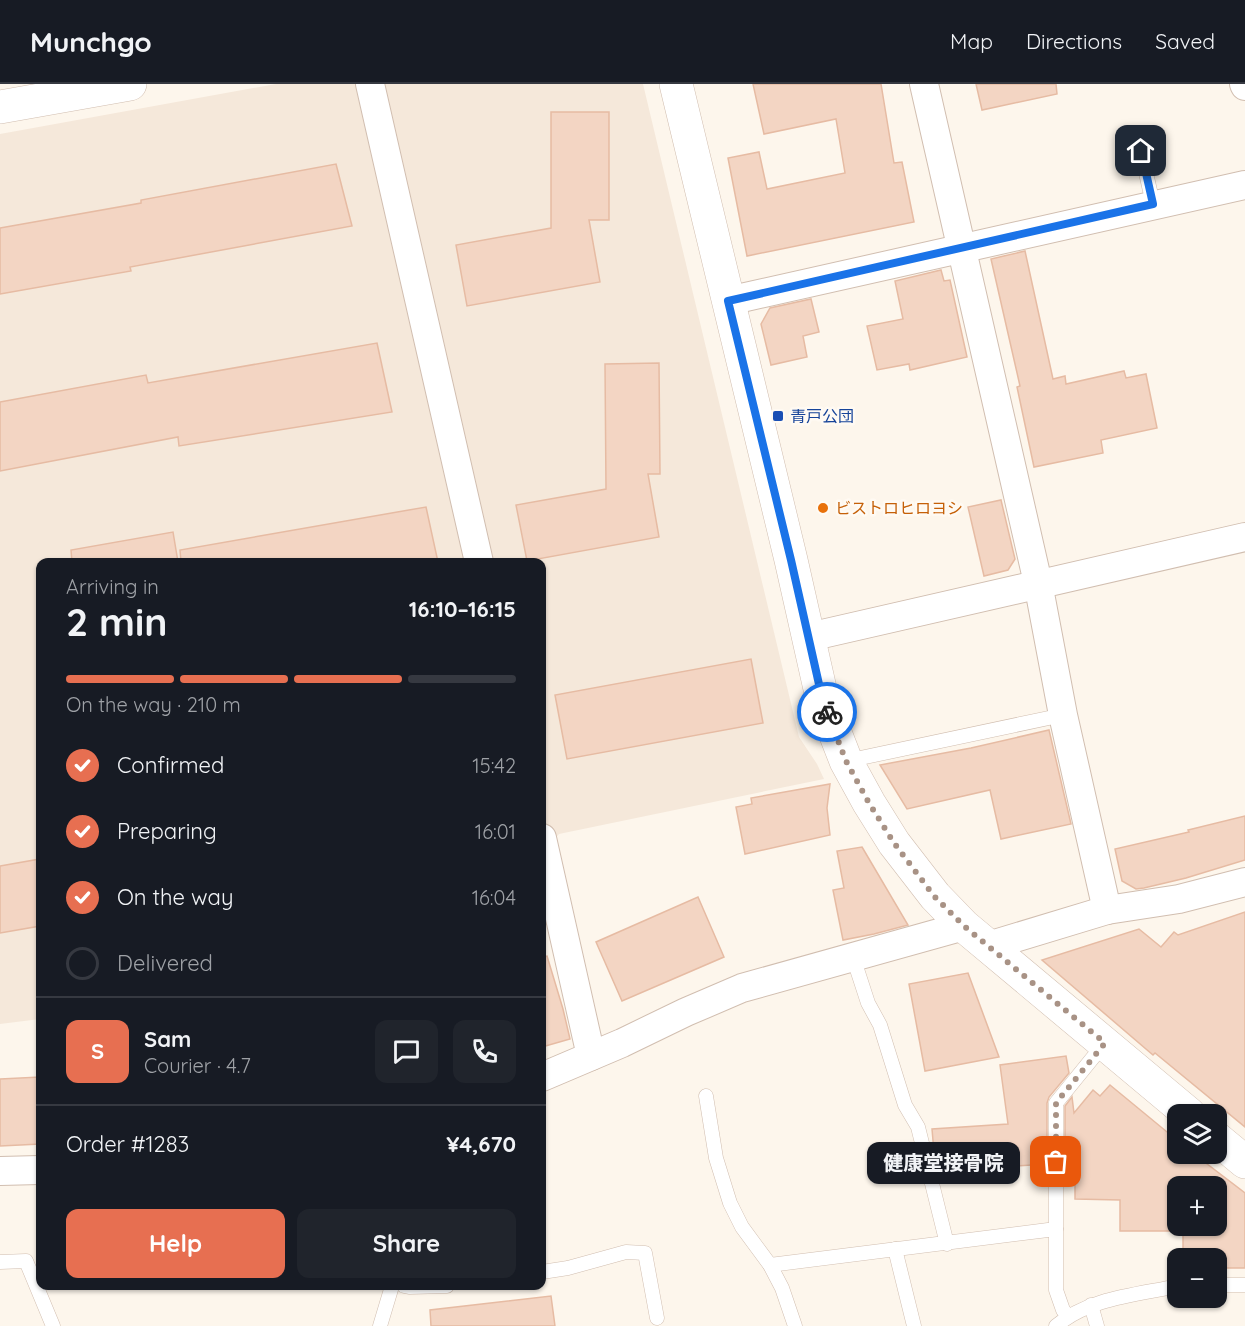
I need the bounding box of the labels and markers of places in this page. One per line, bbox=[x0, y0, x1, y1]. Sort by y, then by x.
pin bbox=[1115, 125, 1166, 176]
place label: 青戸公団 bbox=[790, 406, 854, 426]
marker: 青戸公団 bbox=[771, 409, 785, 423]
place label: ビストロヒロヨシ bbox=[835, 498, 963, 518]
marker: ビストロヒロヨシ bbox=[816, 501, 830, 515]
pin bbox=[1030, 1136, 1081, 1187]
callout: 健康堂接骨院 bbox=[867, 1141, 1020, 1183]

